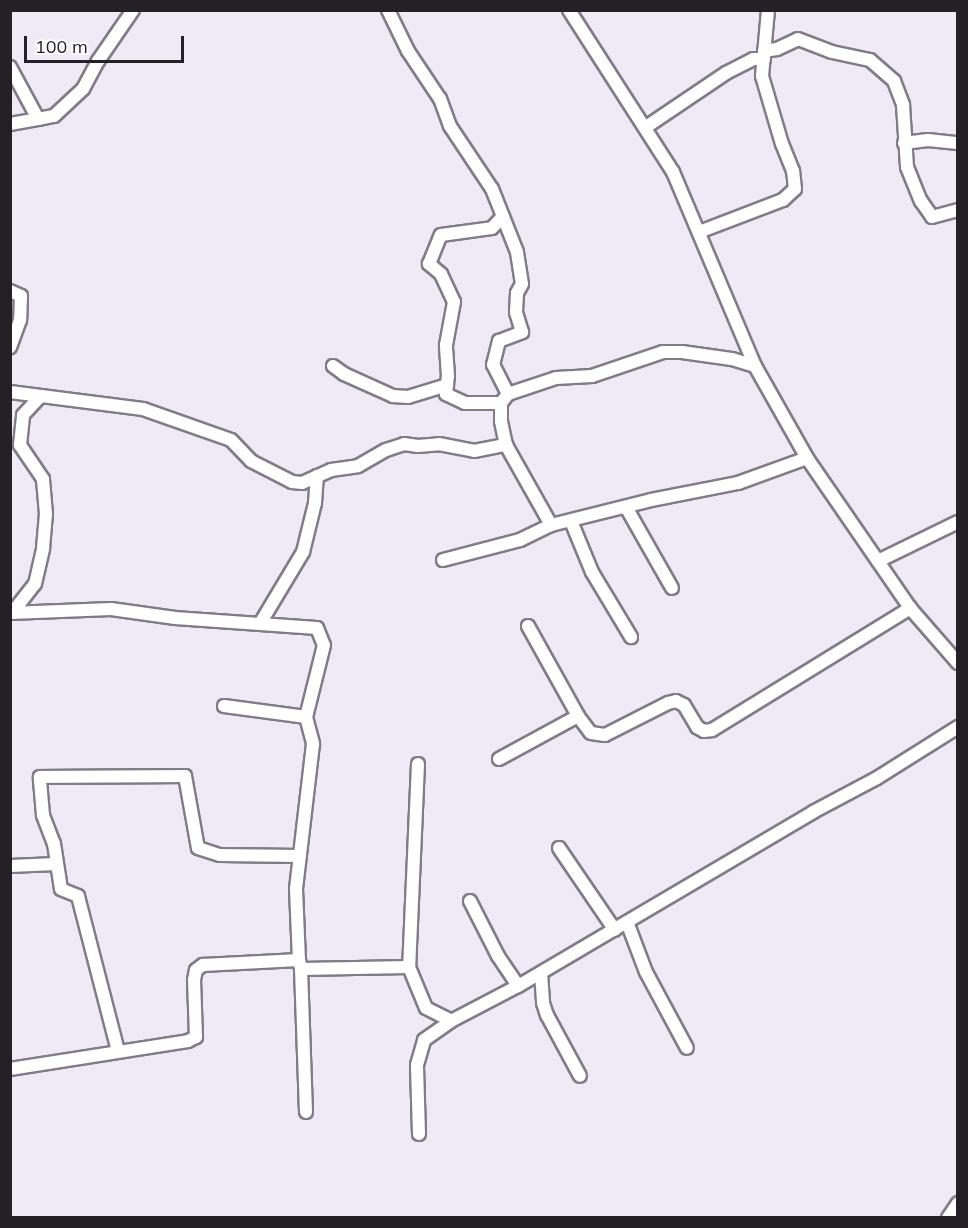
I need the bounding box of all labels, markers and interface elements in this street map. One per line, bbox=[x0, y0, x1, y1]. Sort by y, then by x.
scale bar bbox=[27, 24, 188, 62]
text: 100 m bbox=[35, 35, 88, 58]

